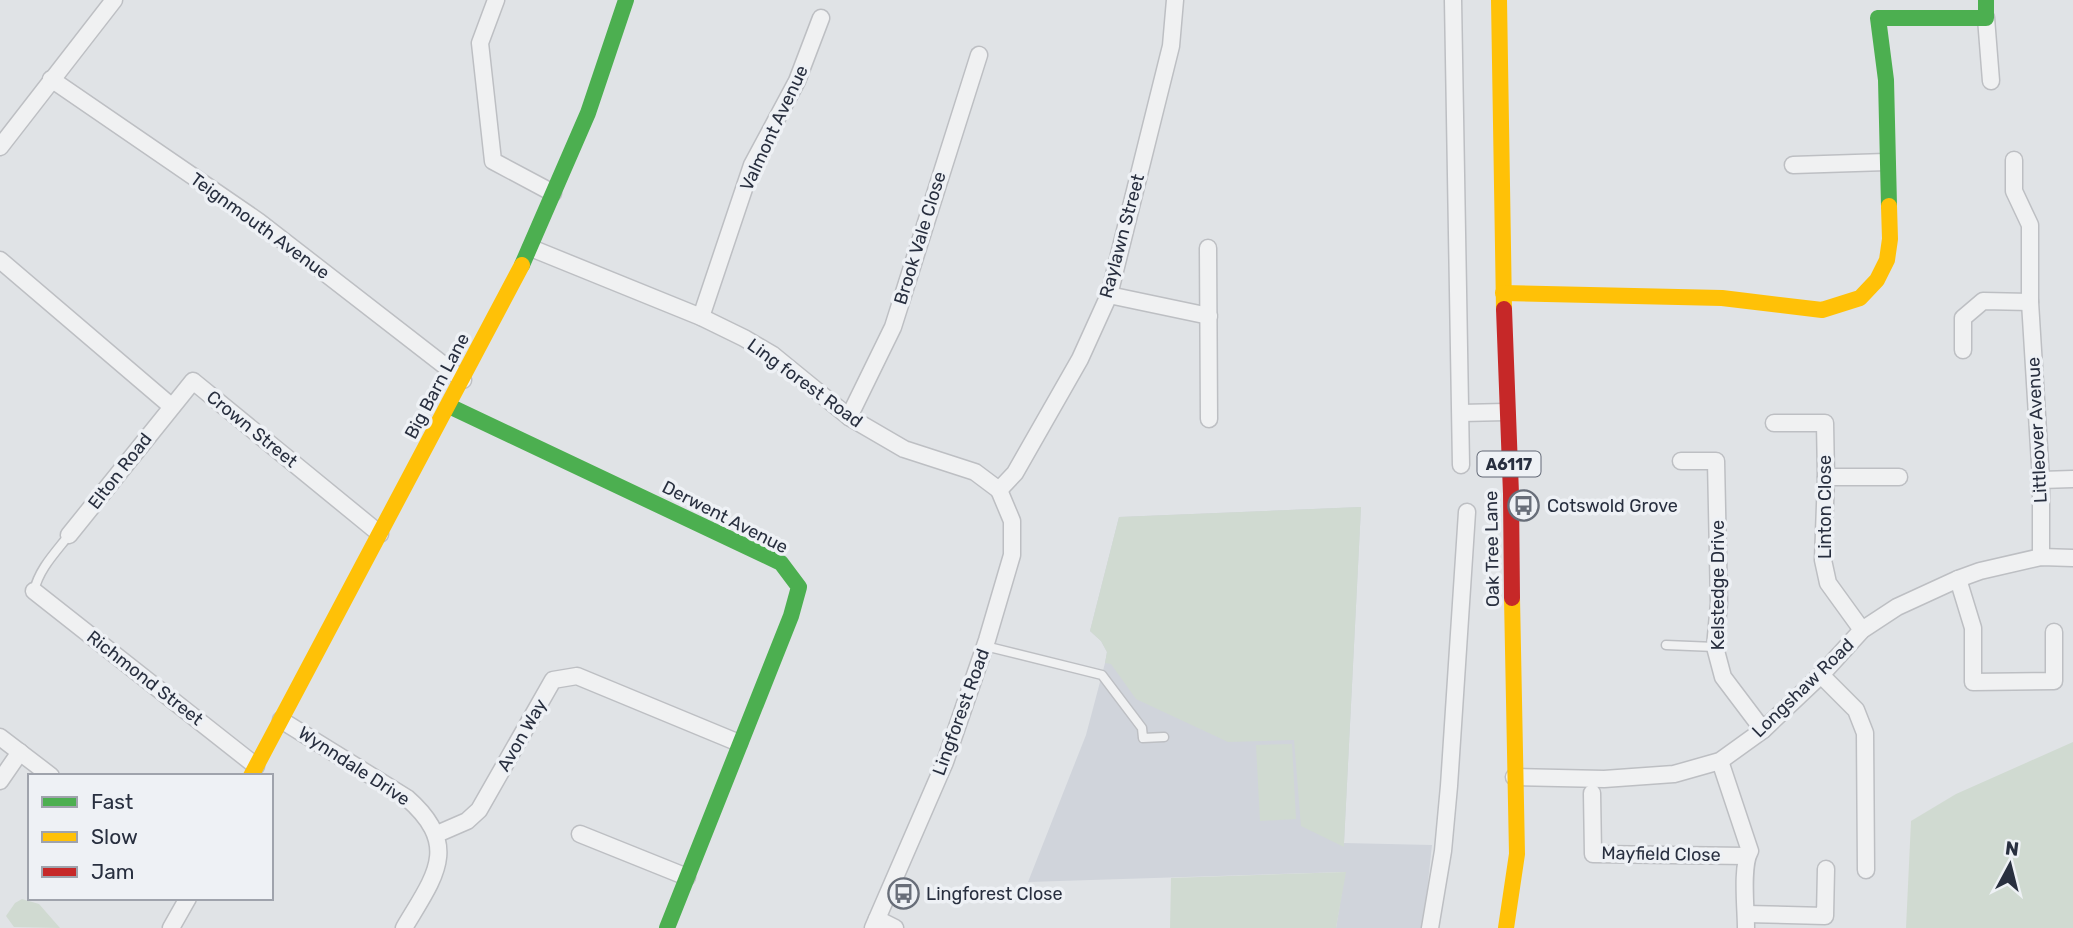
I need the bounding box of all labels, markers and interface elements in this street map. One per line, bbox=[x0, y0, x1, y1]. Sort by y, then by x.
street label: Valmont Avenue bbox=[735, 62, 813, 194]
street label: Teignmouth Avenue bbox=[186, 168, 334, 284]
street label: Brook Vale Close bbox=[889, 169, 951, 307]
street label: Raylawn Street bbox=[1095, 172, 1149, 300]
street label: Big Barn Lane bbox=[400, 329, 474, 443]
street label: Ling forest Road bbox=[743, 334, 867, 432]
street label: Littleover Avenue bbox=[2022, 356, 2052, 504]
street label: Crown Street bbox=[202, 386, 302, 472]
street label: Elton Road bbox=[83, 429, 157, 513]
road number: A6117 bbox=[1478, 452, 1540, 477]
street label: Linton Close bbox=[1814, 455, 1836, 559]
street label: Derwent Avenue bbox=[658, 476, 792, 558]
bus stop icon: Cotswold Grove bbox=[1507, 489, 1541, 523]
street label: Oak Tree Lane bbox=[1480, 491, 1504, 607]
place label: Cotswold Grove bbox=[1547, 495, 1678, 517]
street label: Kelstedge Drive bbox=[1707, 520, 1729, 650]
street label: Richmond Street bbox=[82, 626, 208, 730]
street label: Longshaw Road bbox=[1748, 634, 1858, 742]
street label: Lingforest Road bbox=[928, 646, 994, 778]
street label: Avon Way bbox=[492, 695, 552, 775]
street label: Wynndale Drive bbox=[294, 722, 414, 810]
legend bbox=[28, 774, 273, 900]
text: Fast bbox=[91, 789, 133, 814]
text: Slow bbox=[91, 824, 138, 849]
north arrow bbox=[1975, 830, 2045, 900]
text: N bbox=[2004, 836, 2020, 861]
street label: Mayfield Close bbox=[1601, 842, 1721, 866]
text: Jam bbox=[91, 859, 135, 884]
bus stop icon: Lingforest Close bbox=[886, 877, 920, 911]
place label: Lingforest Close bbox=[926, 883, 1063, 905]

